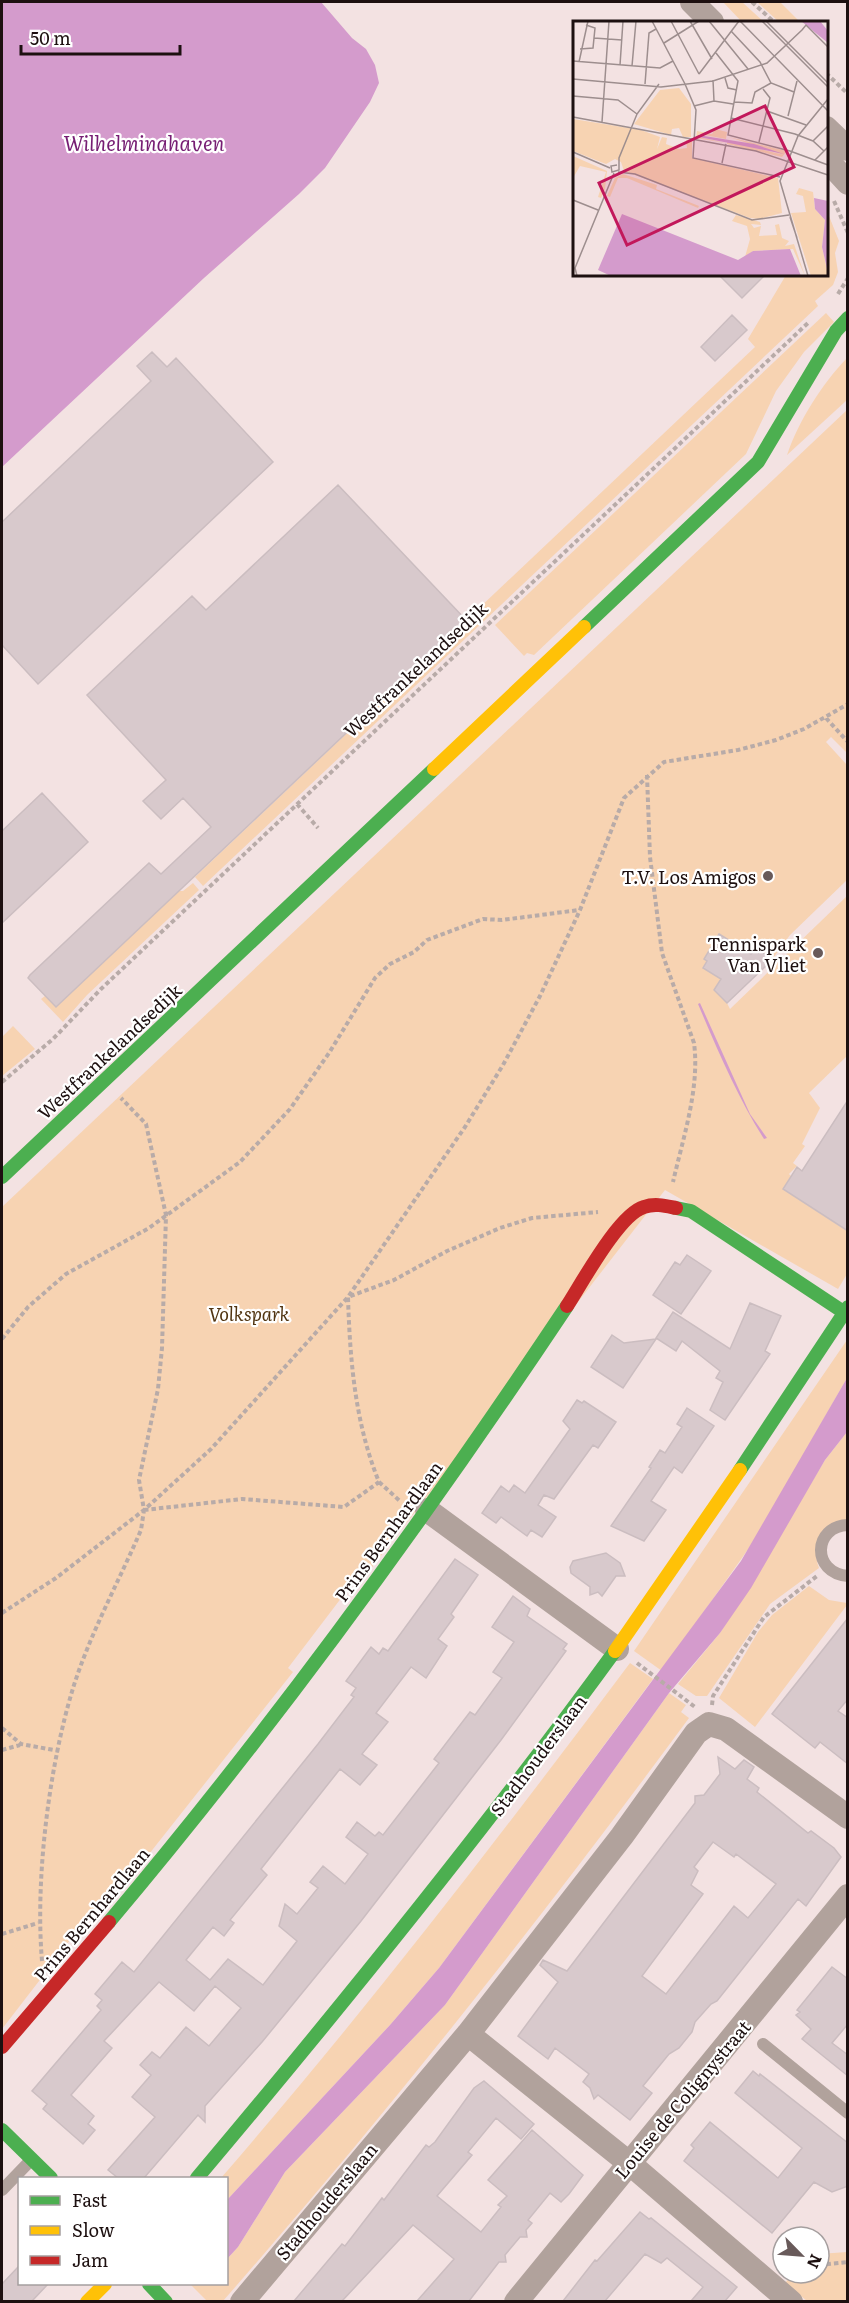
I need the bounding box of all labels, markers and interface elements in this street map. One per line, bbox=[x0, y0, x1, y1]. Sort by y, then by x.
scale bar bbox=[21, 18, 180, 56]
inset map bbox=[573, 21, 828, 276]
text: 50 m bbox=[30, 24, 71, 51]
water label: Wilhelminahaven bbox=[64, 127, 225, 157]
street label: Westfrankelandsedijk bbox=[337, 594, 494, 743]
place label: T.V. Los Amigos bbox=[621, 863, 756, 890]
marker: T.V. Los Amigos bbox=[761, 869, 775, 883]
place label: Tennispark Van Vliet bbox=[707, 930, 807, 978]
marker: Tennispark Van Vliet bbox=[811, 946, 825, 960]
street label: Westfrankelandsedijk bbox=[31, 976, 188, 1125]
park label: Volkspark bbox=[208, 1300, 290, 1327]
street label: Prins Bernhardlaan bbox=[328, 1455, 448, 1607]
street label: Stadhouderslaan bbox=[483, 1689, 593, 1821]
street label: Prins Bernhardlaan bbox=[27, 1841, 155, 1987]
street label: Louise de Colignystraat bbox=[608, 2013, 757, 2184]
street label: Stadhouderslaan bbox=[269, 2136, 383, 2266]
legend bbox=[18, 2177, 228, 2285]
text: Fast bbox=[72, 2186, 108, 2213]
text: Slow bbox=[72, 2216, 115, 2243]
north arrow bbox=[771, 2225, 831, 2285]
text: Jam bbox=[72, 2246, 108, 2273]
text: N bbox=[802, 2251, 829, 2273]

